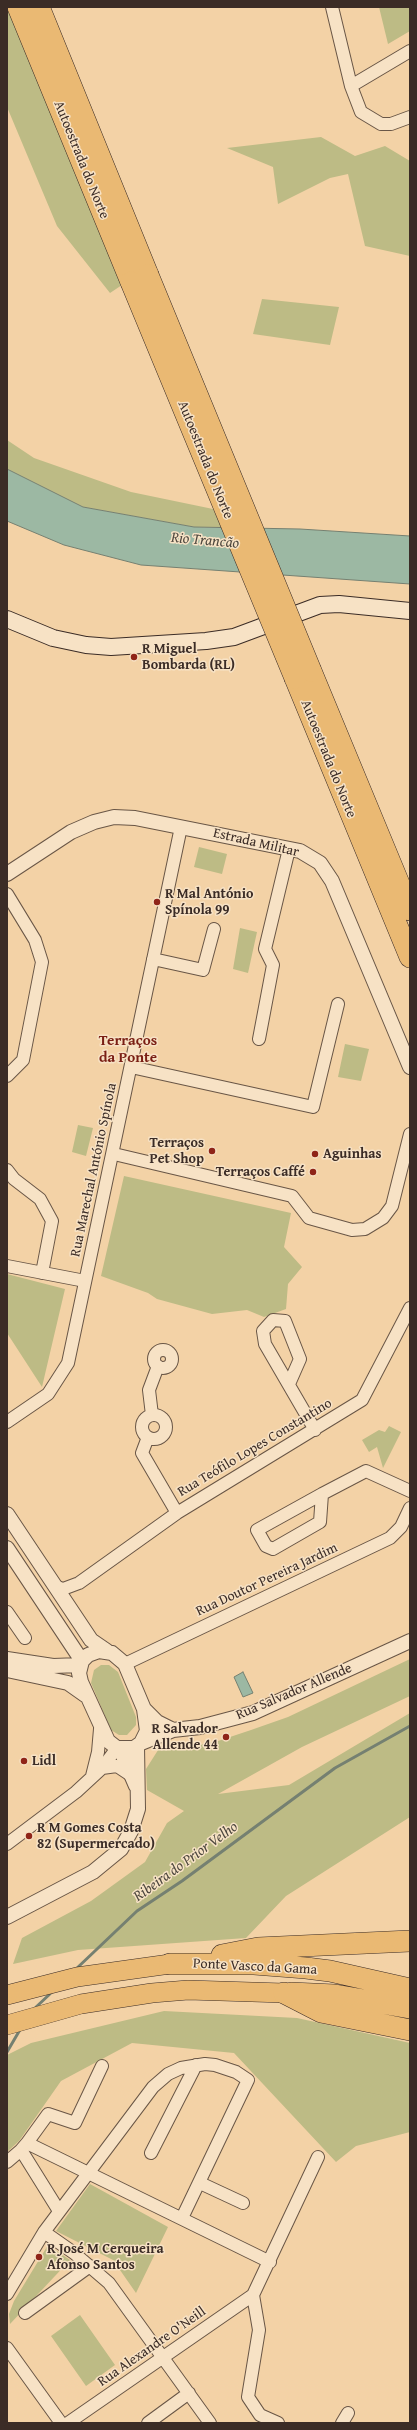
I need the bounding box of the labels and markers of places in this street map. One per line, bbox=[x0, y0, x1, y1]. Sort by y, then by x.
place label: R Miguel Bombarda (RL) bbox=[142, 641, 235, 674]
marker: R Miguel Bombarda (RL) bbox=[129, 652, 139, 662]
place label: R Mal António Spínola 99 bbox=[165, 886, 253, 918]
marker: R Mal António Spínola 99 bbox=[152, 897, 162, 907]
place label: Terraços Pet Shop bbox=[150, 1135, 204, 1168]
marker: Terraços Pet Shop bbox=[207, 1146, 217, 1156]
place label: Aguinhas bbox=[323, 1146, 381, 1162]
marker: Aguinhas bbox=[310, 1149, 320, 1159]
place label: Terraços Caffé bbox=[216, 1164, 305, 1180]
marker: Terraços Caffé bbox=[308, 1167, 318, 1177]
place label: R Salvador Allende 44 bbox=[151, 1721, 218, 1754]
marker: R Salvador Allende 44 bbox=[221, 1732, 231, 1742]
place label: Lidl bbox=[32, 1753, 56, 1769]
marker: Lidl bbox=[19, 1756, 29, 1766]
place label: R M Gomes Costa 82 (Supermercado) bbox=[37, 1820, 155, 1852]
marker: R M Gomes Costa 82 (Supermercado) bbox=[24, 1831, 34, 1841]
place label: R José M Cerqueira Afonso Santos bbox=[47, 2241, 164, 2274]
marker: R José M Cerqueira Afonso Santos bbox=[34, 2252, 44, 2262]

